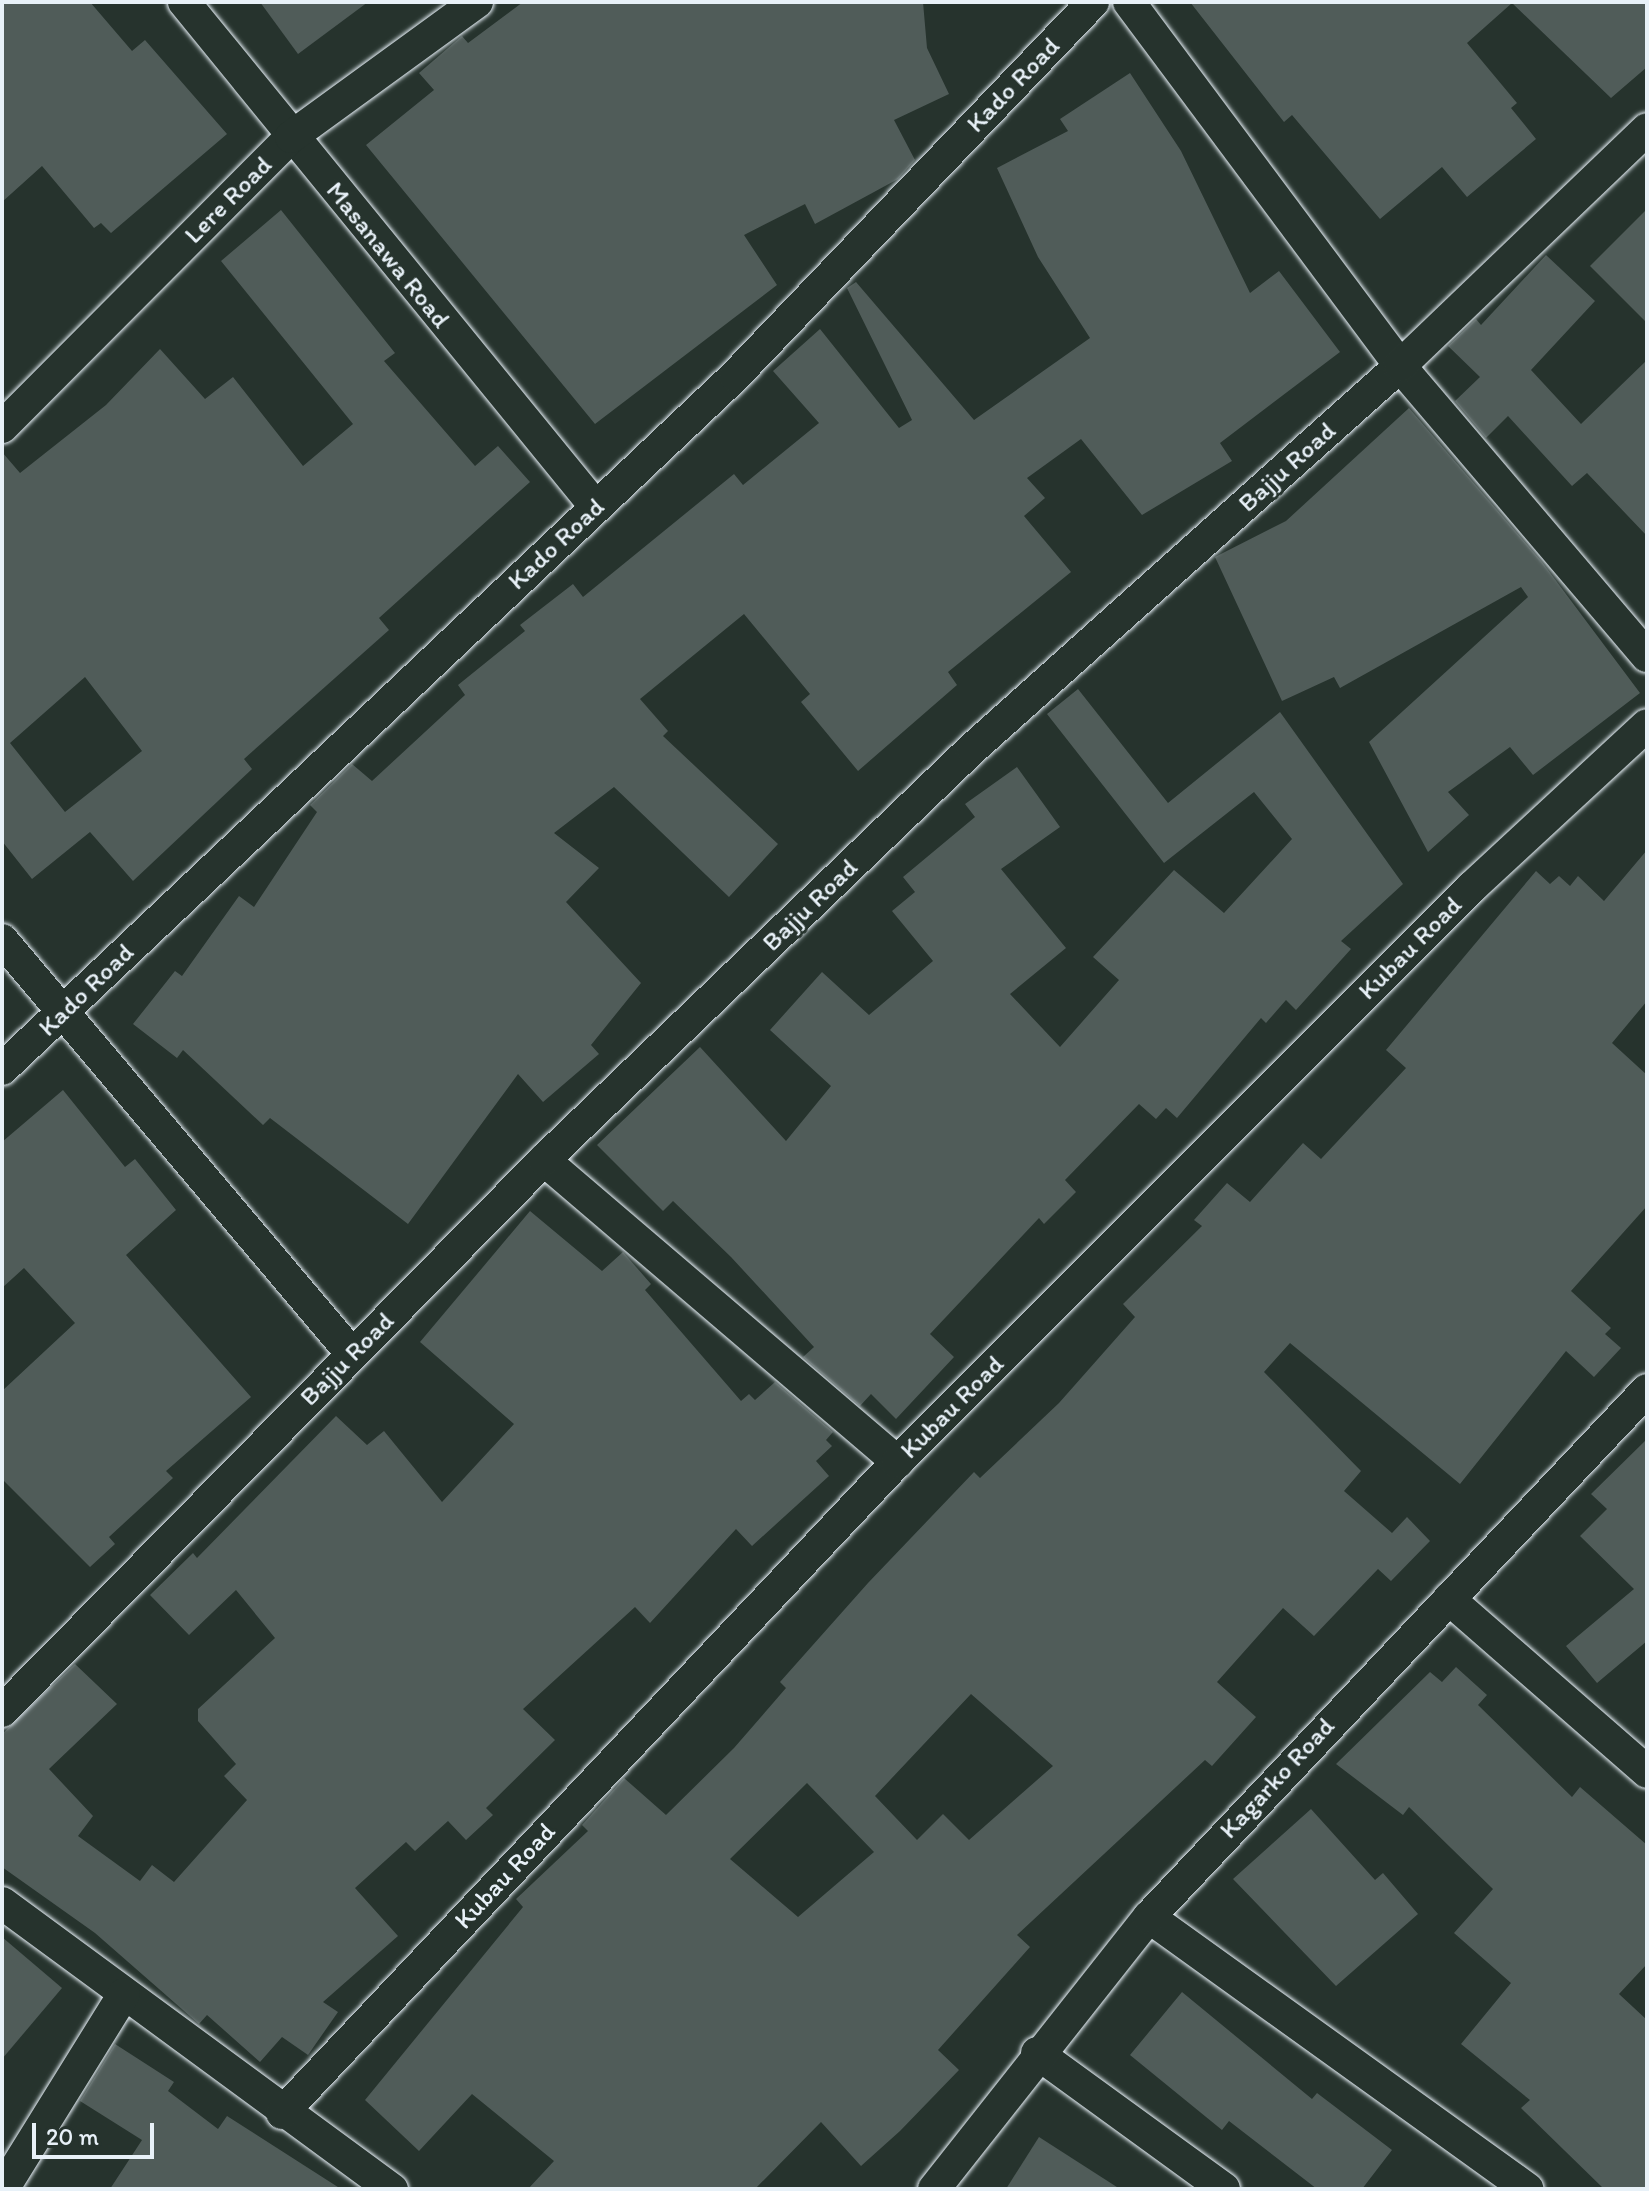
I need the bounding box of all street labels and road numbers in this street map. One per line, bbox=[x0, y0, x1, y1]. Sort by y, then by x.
street label: Kado Road bbox=[960, 31, 1066, 139]
street label: Lere Road bbox=[178, 150, 278, 250]
street label: Masanawa Road bbox=[320, 176, 456, 334]
street label: Bajju Road bbox=[1232, 416, 1342, 518]
street label: Kado Road bbox=[502, 492, 610, 596]
street label: Bajju Road bbox=[756, 852, 864, 958]
street label: Kubau Road bbox=[1352, 890, 1468, 1006]
street label: Kado Road bbox=[32, 937, 140, 1043]
street label: Bajju Road bbox=[294, 1306, 400, 1412]
street label: Kubau Road bbox=[894, 1349, 1010, 1465]
street label: Kagarko Road bbox=[1213, 1711, 1341, 1845]
street label: Kubau Road bbox=[448, 1817, 562, 1935]

